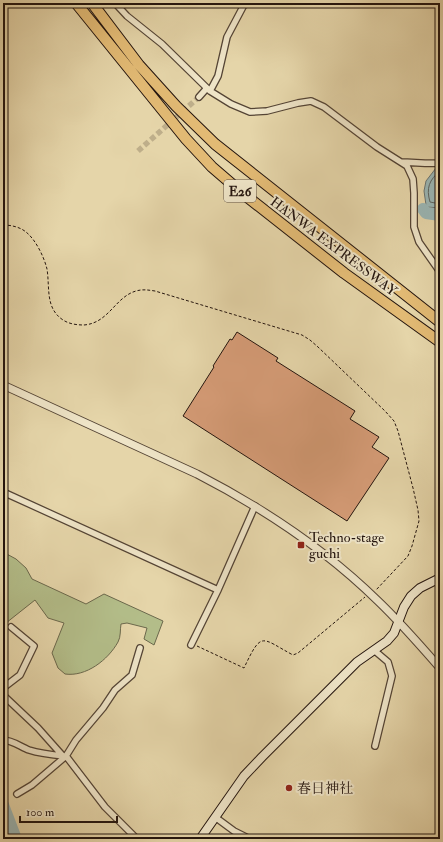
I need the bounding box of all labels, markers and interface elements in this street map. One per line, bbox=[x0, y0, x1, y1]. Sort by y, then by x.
road number: E26 bbox=[224, 180, 256, 202]
street label: HANWA EXPRESSWAY bbox=[267, 193, 401, 300]
place label: Techno-stage guchi bbox=[309, 529, 384, 562]
marker: Techno-stage guchi bbox=[296, 540, 306, 550]
place label: 春日神社 bbox=[297, 780, 353, 797]
marker: 春日神社 bbox=[284, 783, 294, 793]
scale bar bbox=[20, 798, 117, 824]
text: 100 m bbox=[26, 805, 55, 820]

